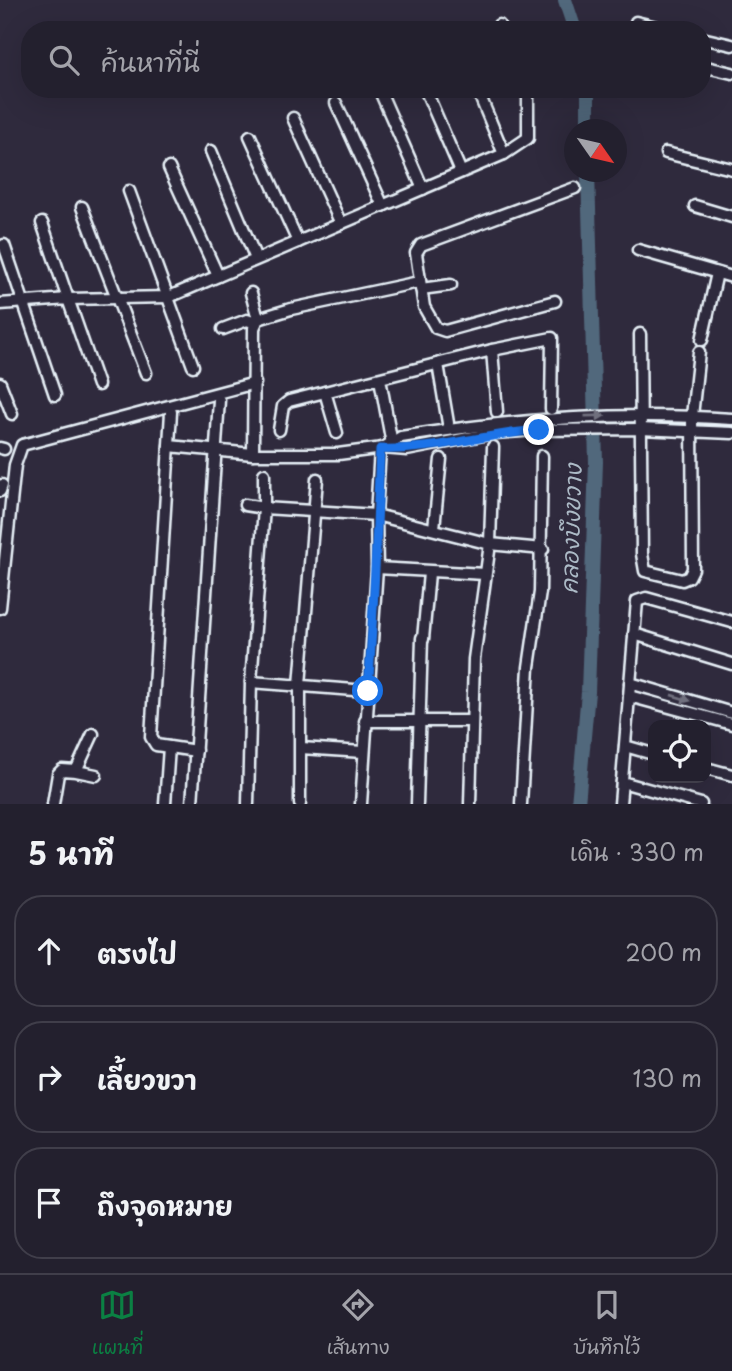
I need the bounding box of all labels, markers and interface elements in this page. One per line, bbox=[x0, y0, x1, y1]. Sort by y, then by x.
search box bbox=[21, 21, 711, 98]
icon: search bbox=[45, 41, 83, 79]
text: ค้นหาที่นี่ bbox=[101, 42, 200, 81]
north arrow bbox=[564, 119, 627, 182]
one-way arrow bbox=[584, 411, 606, 422]
route end bbox=[523, 414, 554, 445]
water label: คลองบึงขวาง bbox=[550, 462, 590, 594]
route start bbox=[352, 675, 383, 706]
one-way arrow bbox=[671, 693, 692, 703]
map controls bbox=[648, 720, 711, 783]
button: locate bbox=[648, 720, 711, 783]
text: 5 นาที bbox=[28, 830, 114, 875]
text: เดิน · 330 m bbox=[570, 834, 704, 869]
icon: ahead bbox=[30, 932, 68, 970]
text: ตรงไป bbox=[97, 934, 177, 973]
text: 200 m bbox=[625, 934, 702, 969]
icon: right bbox=[30, 1058, 68, 1096]
text: เลี้ยวขวา bbox=[97, 1060, 197, 1099]
text: 130 m bbox=[632, 1060, 702, 1095]
icon: arrive bbox=[30, 1184, 68, 1222]
text: ถึงจุดหมาย bbox=[97, 1186, 233, 1225]
tab: แผนที่ bbox=[92, 1286, 143, 1361]
tab: เส้นทาง bbox=[327, 1286, 390, 1361]
tab: บันทึกไว้ bbox=[573, 1286, 640, 1361]

